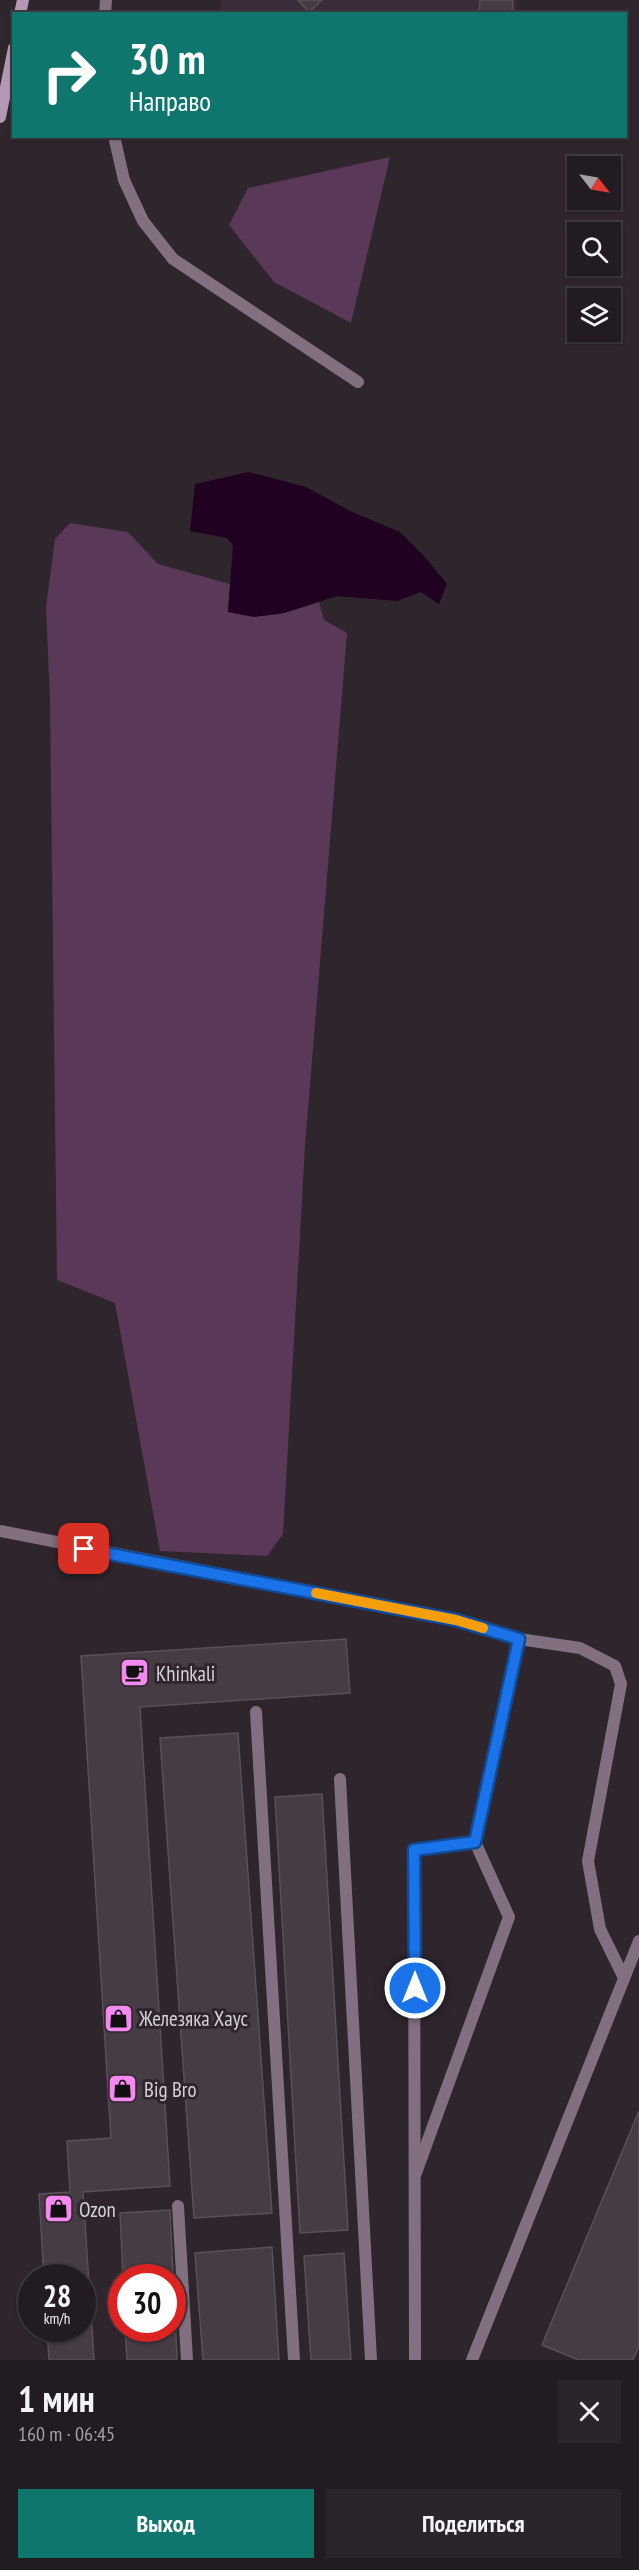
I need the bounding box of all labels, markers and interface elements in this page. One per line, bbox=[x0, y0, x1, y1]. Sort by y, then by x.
text: 30 m bbox=[129, 31, 206, 86]
icon: right bbox=[30, 36, 108, 114]
text: Направо bbox=[129, 84, 211, 118]
north arrow bbox=[567, 156, 621, 210]
map controls bbox=[567, 156, 621, 342]
button: search bbox=[567, 222, 621, 276]
button: layers bbox=[567, 288, 621, 342]
pin bbox=[58, 1523, 109, 1574]
icon: arrive bbox=[67, 1532, 100, 1565]
cafe icon: Khinkali bbox=[119, 1657, 151, 1689]
place label: Khinkali bbox=[156, 1660, 215, 1687]
position arrow bbox=[383, 1956, 447, 2020]
shop icon: Железяка Хаус bbox=[102, 2002, 134, 2034]
place label: Железяка Хаус bbox=[138, 2005, 248, 2032]
shop icon: Big Bro bbox=[107, 2073, 139, 2105]
place label: Big Bro bbox=[144, 2076, 197, 2103]
shop icon: Ozon bbox=[42, 2193, 74, 2225]
place label: Ozon bbox=[79, 2196, 116, 2223]
speed limit sign: 30 bbox=[108, 2264, 186, 2342]
text: 28 bbox=[43, 2276, 71, 2315]
text: km/h bbox=[44, 2309, 70, 2328]
text: 1 мин bbox=[18, 2375, 95, 2422]
button: close bbox=[558, 2380, 621, 2443]
text: 160 m · 06:45 bbox=[18, 2421, 115, 2447]
button: Выход bbox=[18, 2489, 314, 2558]
button: Поделиться bbox=[326, 2489, 621, 2558]

